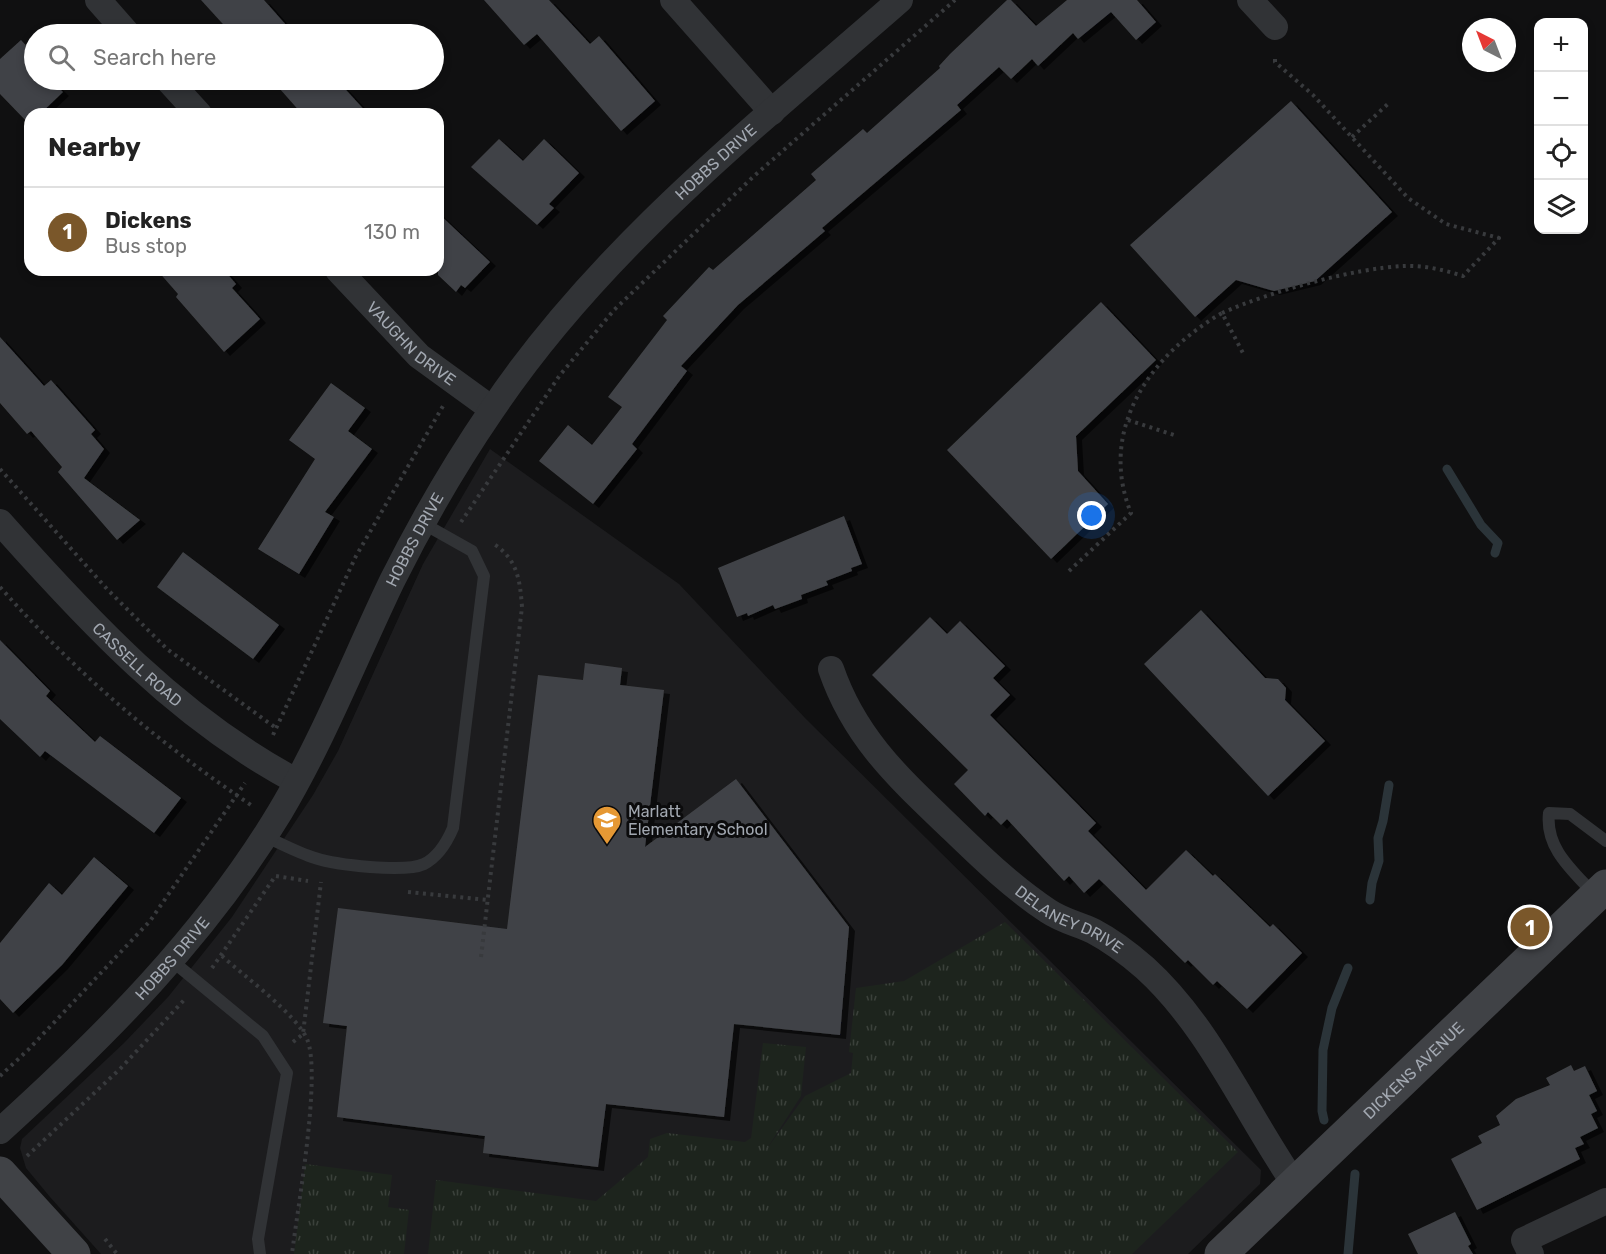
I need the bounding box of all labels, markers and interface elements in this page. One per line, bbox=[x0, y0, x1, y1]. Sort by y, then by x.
north arrow bbox=[1462, 18, 1516, 72]
map controls bbox=[1534, 18, 1588, 234]
button: + bbox=[1534, 18, 1588, 72]
search box bbox=[24, 24, 444, 90]
icon: search bbox=[45, 41, 78, 74]
text: Search here bbox=[93, 44, 216, 71]
button: − bbox=[1534, 72, 1588, 126]
street label: HOBBS DRIVE bbox=[671, 120, 760, 204]
button: locate bbox=[1534, 126, 1588, 180]
text: Nearby bbox=[48, 132, 141, 163]
button: layers bbox=[1534, 180, 1588, 234]
text: Dickens bbox=[105, 207, 192, 234]
text: 1 bbox=[63, 220, 72, 244]
text: 130 m bbox=[364, 220, 420, 244]
text: Bus stop bbox=[105, 234, 187, 258]
street label: VAUGHN DRIVE bbox=[363, 297, 460, 389]
street label: HOBBS DRIVE bbox=[381, 489, 447, 589]
your location bbox=[1077, 501, 1106, 530]
street label: CASSELL ROAD bbox=[89, 618, 186, 710]
place label: Marlatt Elementary School bbox=[628, 802, 768, 839]
school or university icon: Marlatt Elementary School bbox=[591, 804, 623, 846]
street label: DELANEY DRIVE bbox=[1012, 881, 1127, 957]
pin: 1 bbox=[1510, 904, 1550, 950]
street label: HOBBS DRIVE bbox=[131, 913, 213, 1004]
street label: DICKENS AVENUE bbox=[1359, 1018, 1468, 1123]

